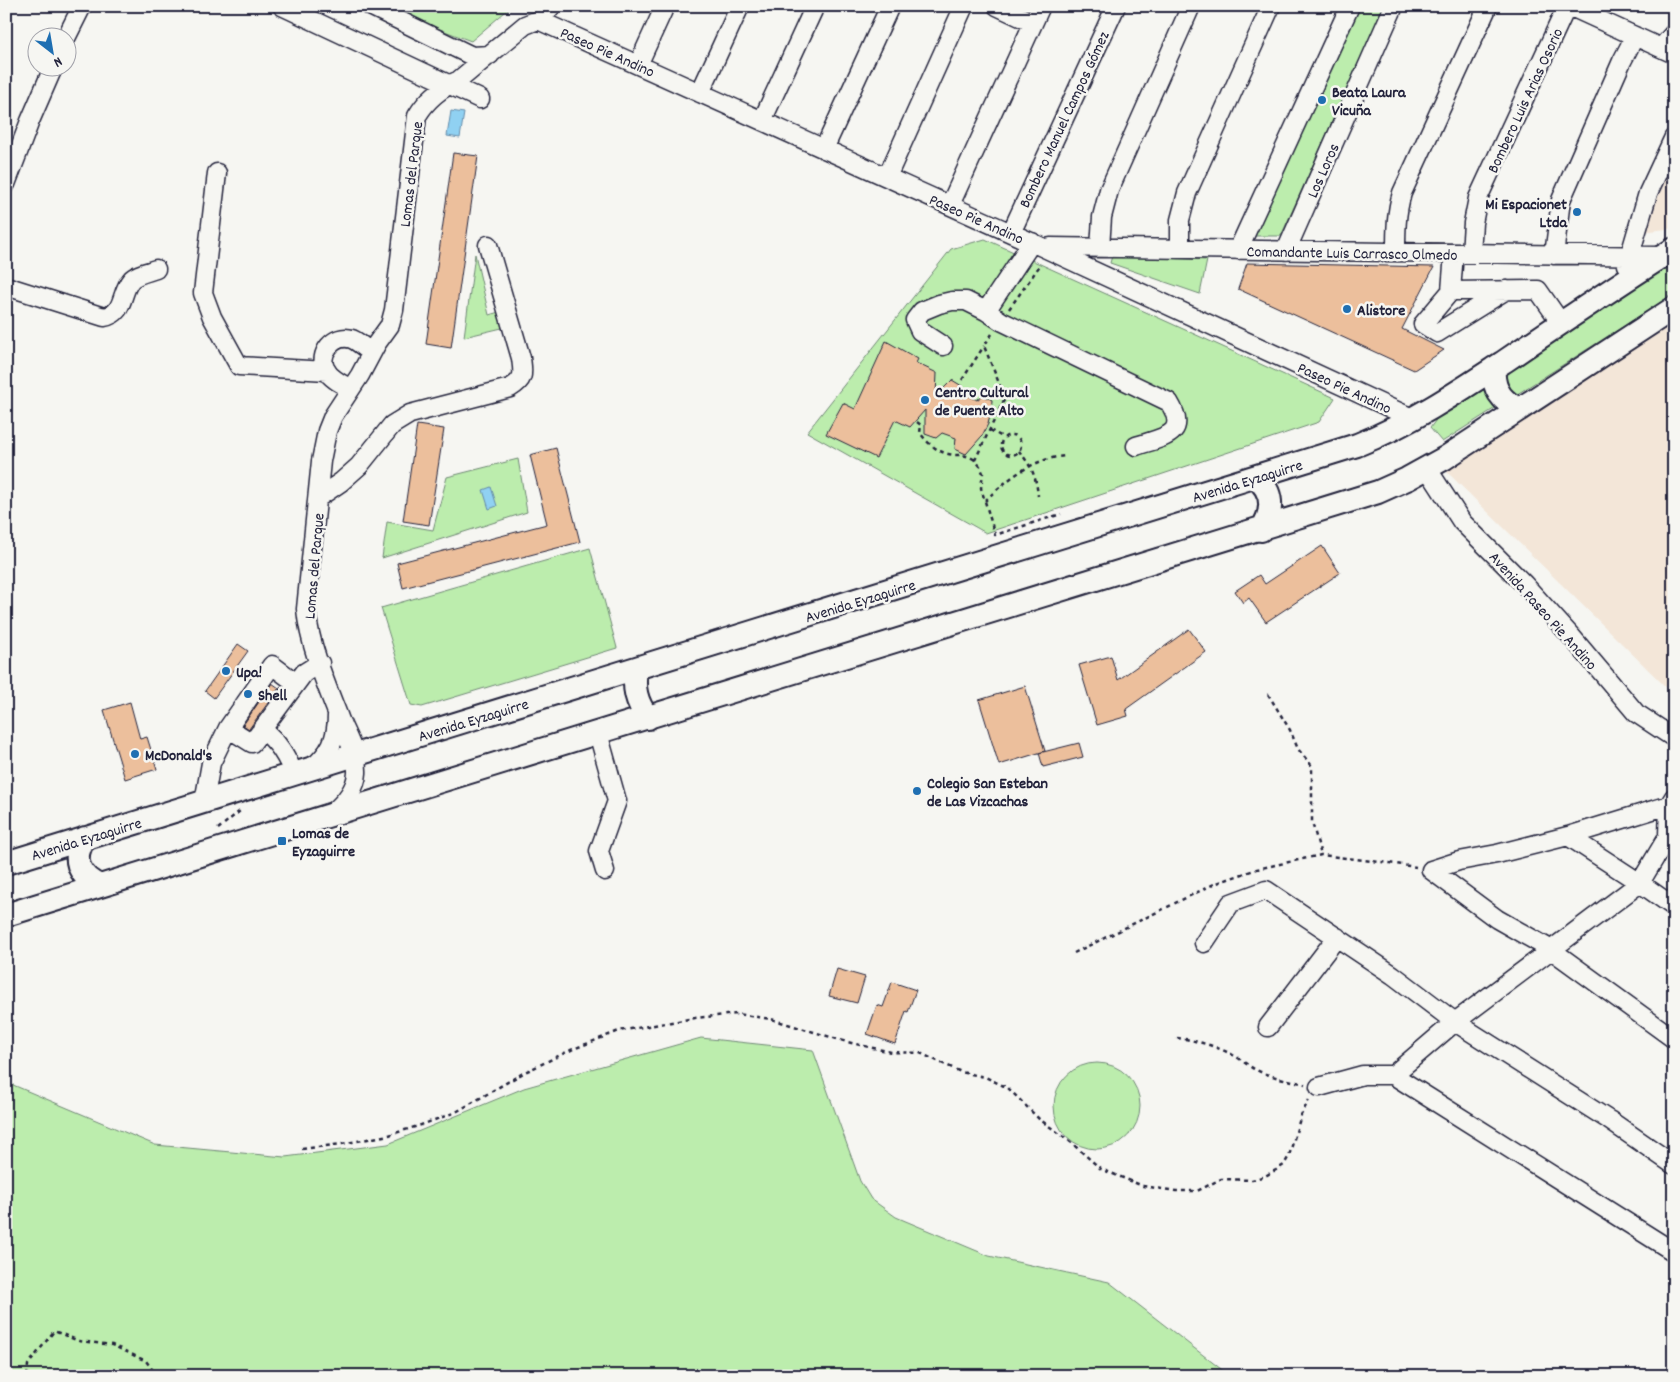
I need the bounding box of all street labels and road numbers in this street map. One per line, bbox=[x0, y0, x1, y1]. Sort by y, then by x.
street label: Paseo Pie Andino bbox=[556, 22, 658, 84]
street label: Bombero Luis Arias Osorio bbox=[1483, 25, 1570, 177]
street label: Bombero Manuel Campos Gómez bbox=[1014, 28, 1116, 212]
street label: Lomas del Parque bbox=[395, 120, 430, 228]
street label: Los Loros bbox=[1302, 140, 1347, 202]
street label: Paseo Pie Andino bbox=[925, 189, 1027, 251]
street label: Comandante Luis Carrasco Olmedo bbox=[1246, 241, 1458, 268]
street label: Paseo Pie Andino bbox=[1293, 357, 1395, 421]
street label: Avenida Eyzaguirre bbox=[1190, 455, 1306, 510]
street label: Lomas del Parque bbox=[299, 512, 332, 620]
street label: Avenida Paseo Pie Andino bbox=[1482, 547, 1602, 676]
street label: Avenida Eyzaguirre bbox=[803, 575, 919, 630]
street label: Avenida Eyzaguirre bbox=[416, 694, 532, 749]
street label: Avenida Eyzaguirre bbox=[29, 813, 145, 868]

